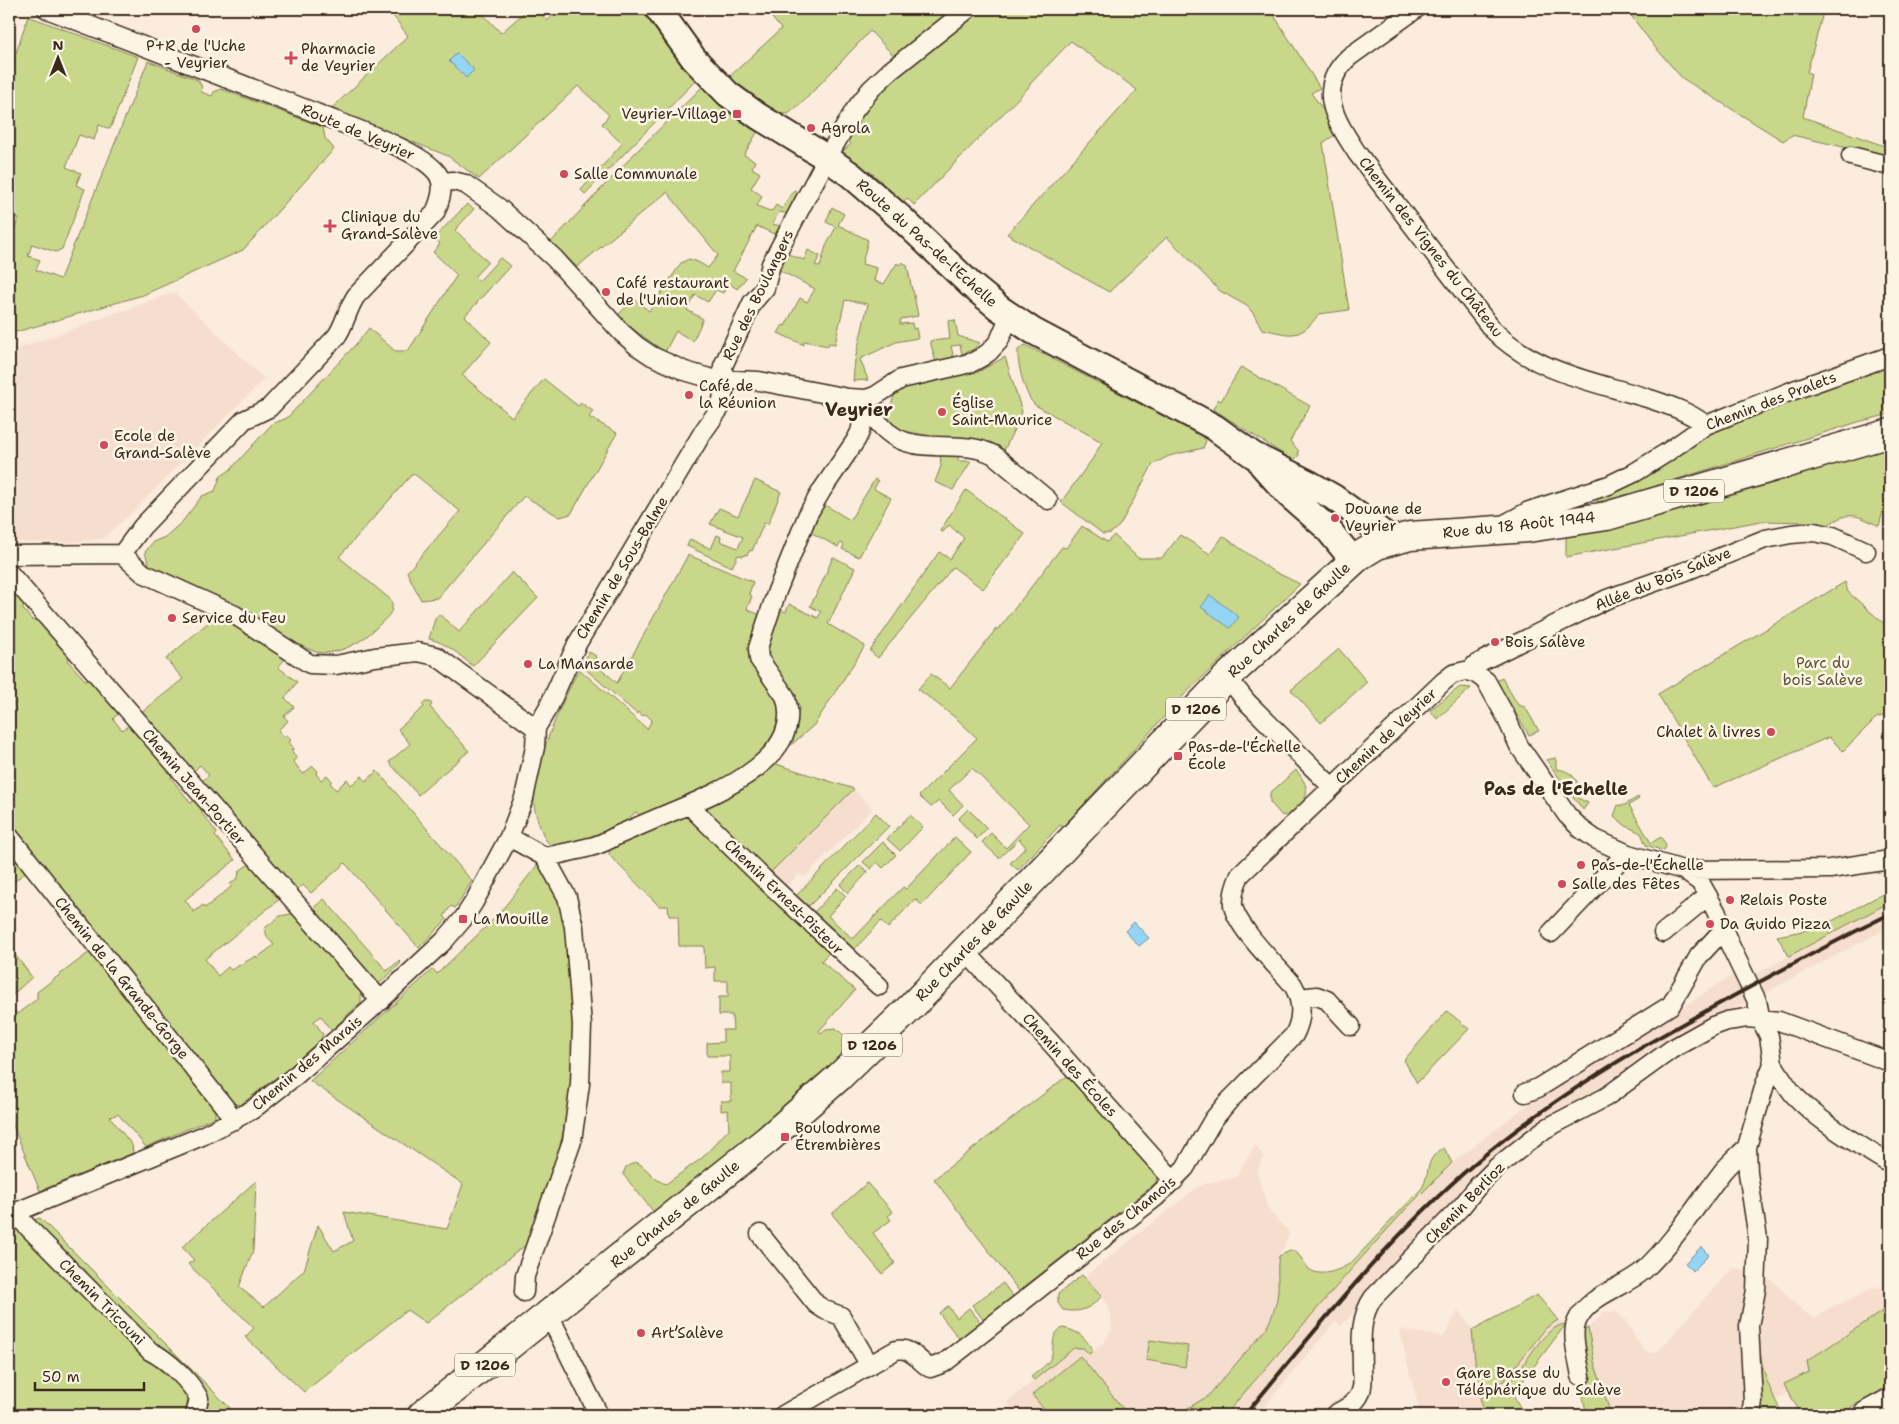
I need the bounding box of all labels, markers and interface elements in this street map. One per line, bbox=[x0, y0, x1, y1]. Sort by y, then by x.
marker: P+R de l'Uche - Veyrier bbox=[190, 23, 202, 35]
north arrow bbox=[32, 32, 82, 82]
text: N bbox=[52, 36, 64, 54]
place label: P+R de l'Uche - Veyrier bbox=[146, 36, 246, 73]
place label: Pharmacie de Veyrier bbox=[301, 39, 376, 76]
marker: Pharmacie de Veyrier bbox=[285, 52, 297, 64]
street label: Route de Veyrier bbox=[298, 99, 418, 165]
place label: Veyrier-Village bbox=[621, 104, 727, 124]
marker: Veyrier-Village bbox=[731, 108, 743, 120]
place label: Agrola bbox=[821, 118, 871, 138]
marker: Agrola bbox=[805, 122, 817, 134]
street label: Chemin des Vignes du Château bbox=[1354, 153, 1508, 341]
place label: Salle Communale bbox=[574, 164, 697, 184]
marker: Salle Communale bbox=[558, 168, 570, 180]
street label: Route du Pas-de-l'Echelle bbox=[852, 174, 1002, 312]
place label: Clinique du Grand-Salève bbox=[341, 207, 438, 244]
marker: Clinique du Grand-Salève bbox=[323, 219, 337, 233]
street label: Rue des Boulangers bbox=[718, 226, 798, 364]
place label: Café restaurant de l'Union bbox=[616, 273, 729, 310]
marker: Café restaurant de l'Union bbox=[600, 286, 612, 298]
street label: Chemin des Pralets bbox=[1703, 367, 1839, 435]
place label: Café de la Réunion bbox=[699, 376, 776, 413]
marker: Café de la Réunion bbox=[683, 389, 695, 401]
place label: Église Saint-Maurice bbox=[952, 392, 1052, 430]
district label: Veyrier bbox=[825, 398, 893, 422]
marker: Église Saint-Maurice bbox=[936, 406, 948, 418]
place label: Ecole de Grand-Salève bbox=[114, 426, 211, 463]
marker: Ecole de Grand-Salève bbox=[98, 439, 110, 451]
road number: D 1206 bbox=[1664, 480, 1724, 502]
street label: Chemin de Sous-Balme bbox=[571, 493, 673, 643]
place label: Douane de Veyrier bbox=[1345, 499, 1422, 536]
street label: Rue du 18 Août 1944 bbox=[1442, 507, 1596, 543]
marker: Douane de Veyrier bbox=[1329, 512, 1341, 524]
street label: Allée du Bois Salève bbox=[1592, 543, 1734, 615]
street label: Rue Charles de Gaulle bbox=[1223, 558, 1355, 682]
place label: Service du Feu bbox=[182, 608, 286, 628]
marker: Service du Feu bbox=[166, 612, 178, 624]
place label: Bois Salève bbox=[1505, 632, 1586, 652]
marker: Bois Salève bbox=[1489, 636, 1501, 648]
park label: Parc du bois Salève bbox=[1783, 653, 1863, 690]
place label: La Mansarde bbox=[538, 654, 634, 674]
marker: La Mansarde bbox=[522, 658, 534, 670]
street label: Chemin de Veyrier bbox=[1331, 684, 1441, 788]
road number: D 1206 bbox=[1166, 698, 1226, 721]
place label: Chalet à livres bbox=[1656, 722, 1761, 742]
street label: Chemin Jean-Portier bbox=[138, 724, 250, 850]
marker: Chalet à livres bbox=[1765, 726, 1777, 738]
place label: Pas-de-l'Échelle École bbox=[1188, 736, 1301, 774]
marker: Pas-de-l'Échelle École bbox=[1172, 750, 1184, 762]
district label: Pas de l'Echelle bbox=[1484, 777, 1628, 801]
street label: Chemin Ernest-Pisteur bbox=[720, 835, 848, 959]
place label: Pas-de-l'Échelle bbox=[1591, 854, 1704, 875]
marker: Pas-de-l'Échelle bbox=[1575, 859, 1587, 871]
place label: Salle des Fêtes bbox=[1572, 874, 1680, 894]
street label: Rue Charles de Gaulle bbox=[911, 876, 1037, 1006]
marker: Salle des Fêtes bbox=[1556, 878, 1568, 890]
place label: Relais Poste bbox=[1740, 890, 1827, 910]
street label: Chemin de la Grande-Gorge bbox=[50, 893, 194, 1063]
marker: Relais Poste bbox=[1724, 894, 1736, 906]
place label: La Mouille bbox=[473, 909, 549, 929]
marker: La Mouille bbox=[457, 913, 469, 925]
place label: Da Guido Pizza bbox=[1720, 914, 1831, 934]
marker: Da Guido Pizza bbox=[1704, 918, 1716, 930]
street label: Chemin des Écoles bbox=[1018, 1008, 1123, 1121]
street label: Chemin des Marais bbox=[248, 1011, 366, 1115]
road number: D 1206 bbox=[842, 1034, 902, 1056]
place label: Boulodrome Étrembières bbox=[795, 1118, 881, 1155]
marker: Boulodrome Étrembières bbox=[779, 1131, 791, 1143]
street label: Rue Charles de Gaulle bbox=[606, 1156, 744, 1272]
street label: Chemin Berlioz bbox=[1420, 1157, 1510, 1249]
street label: Rue des Chamois bbox=[1072, 1172, 1180, 1264]
street label: Chemin Tricouni bbox=[55, 1255, 149, 1349]
place label: Art’Salève bbox=[651, 1323, 724, 1343]
marker: Art’Salève bbox=[635, 1327, 647, 1339]
road number: D 1206 bbox=[455, 1354, 515, 1376]
scale bar bbox=[35, 1359, 144, 1391]
place label: Gare Basse du Téléphérique du Salève bbox=[1456, 1363, 1622, 1400]
text: 50 m bbox=[42, 1367, 80, 1387]
marker: Gare Basse du Téléphérique du Salève bbox=[1440, 1376, 1452, 1388]

